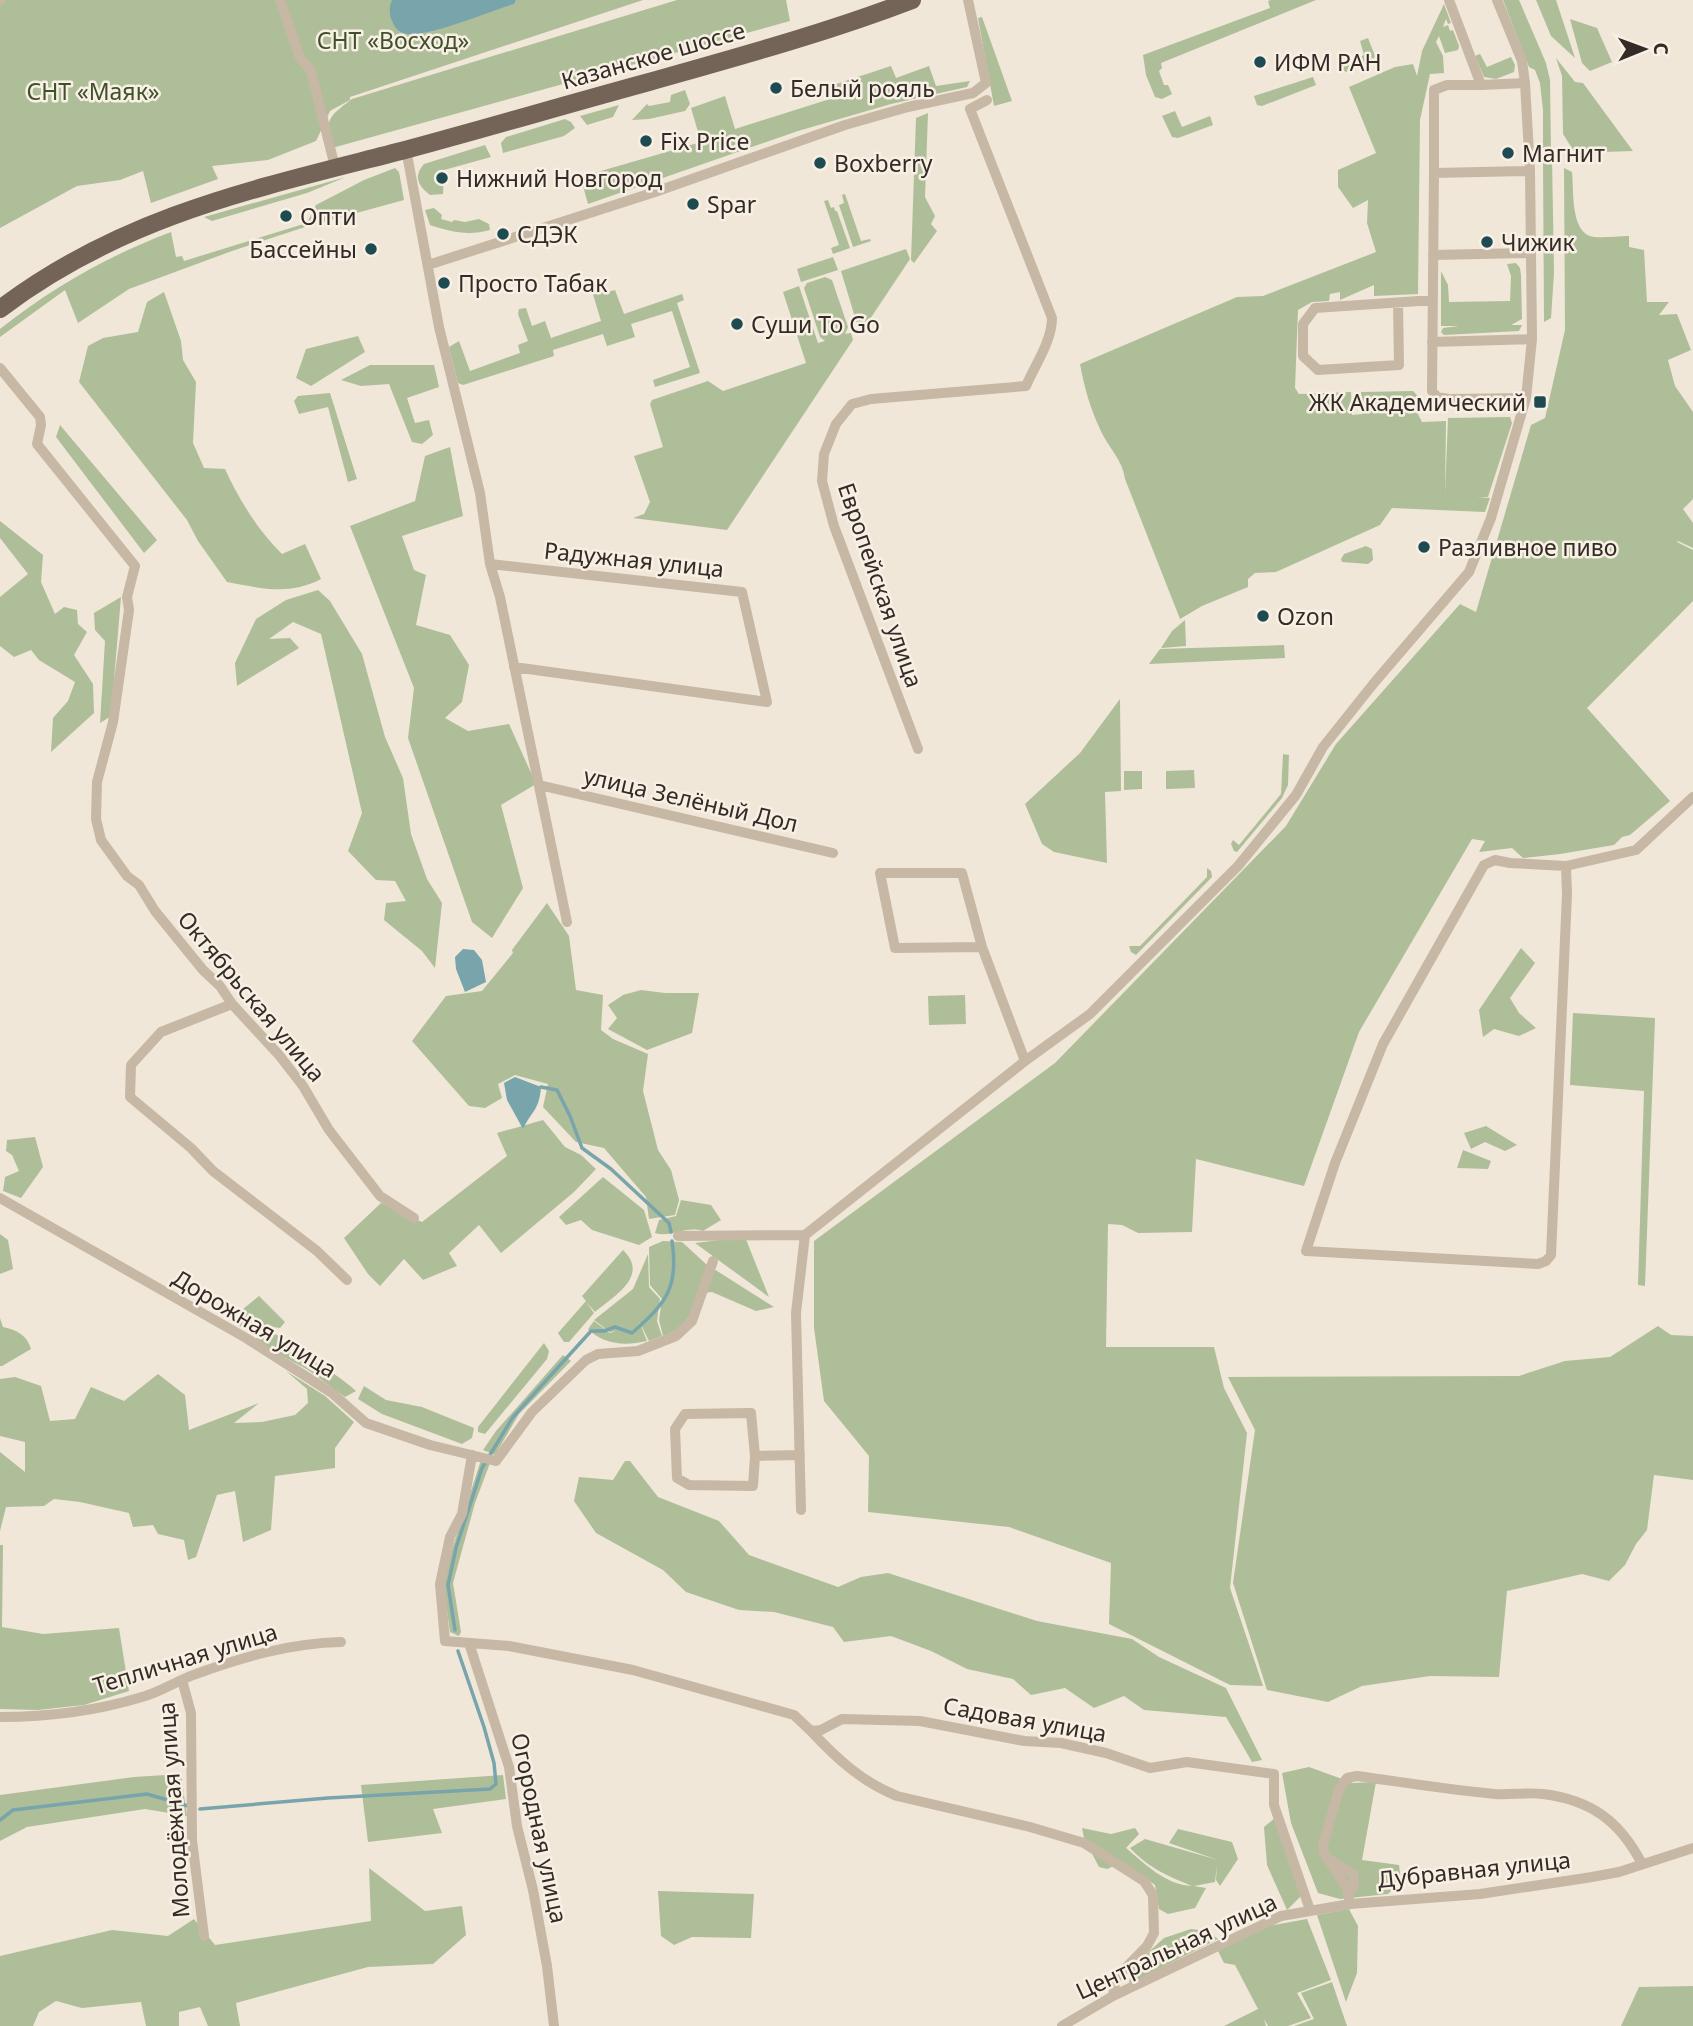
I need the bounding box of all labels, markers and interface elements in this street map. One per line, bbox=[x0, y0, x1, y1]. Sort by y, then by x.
street label: Казанское шоссе bbox=[557, 13, 749, 97]
north arrow bbox=[1609, 14, 1679, 84]
park label: СНТ «Восход» bbox=[317, 24, 469, 56]
text: С bbox=[1648, 42, 1674, 55]
place label: ИФМ РАН bbox=[1274, 46, 1382, 78]
marker: ИФМ РАН bbox=[1252, 54, 1268, 70]
place label: Белый рояль bbox=[790, 72, 935, 104]
park label: СНТ «Маяк» bbox=[26, 75, 160, 107]
marker: Белый рояль bbox=[768, 80, 784, 96]
place label: Fix Price bbox=[660, 125, 749, 157]
marker: Fix Price bbox=[638, 133, 654, 149]
place label: Магнит bbox=[1522, 137, 1605, 169]
marker: Магнит bbox=[1500, 145, 1516, 161]
place label: Boxberry bbox=[834, 147, 933, 179]
marker: Boxberry bbox=[812, 155, 828, 171]
place label: Нижний Новгород bbox=[456, 162, 662, 194]
marker: Нижний Новгород bbox=[434, 170, 450, 186]
place label: Spar bbox=[707, 188, 757, 220]
marker: Spar bbox=[685, 196, 701, 212]
place label: Опти bbox=[300, 200, 356, 232]
marker: Опти bbox=[278, 208, 294, 224]
place label: СДЭК bbox=[517, 218, 578, 250]
marker: СДЭК bbox=[495, 226, 511, 242]
place label: Чижик bbox=[1501, 226, 1576, 258]
place label: Бассейны bbox=[249, 233, 357, 265]
marker: Чижик bbox=[1479, 234, 1495, 250]
marker: Бассейны bbox=[363, 241, 379, 257]
place label: Просто Табак bbox=[458, 267, 608, 299]
marker: Просто Табак bbox=[436, 275, 452, 291]
place label: Суши To Go bbox=[751, 308, 880, 340]
marker: Суши To Go bbox=[729, 316, 745, 332]
place label: ЖК Академический bbox=[1309, 386, 1526, 418]
marker: ЖК Академический bbox=[1532, 394, 1548, 410]
street label: Европейская улица bbox=[831, 478, 931, 692]
place label: Разливное пиво bbox=[1438, 531, 1617, 563]
street label: Радужная улица bbox=[543, 534, 725, 584]
marker: Разливное пиво bbox=[1416, 539, 1432, 555]
place label: Ozon bbox=[1277, 600, 1334, 632]
marker: Ozon bbox=[1255, 608, 1271, 624]
street label: улица Зелёный Дол bbox=[581, 759, 801, 839]
street label: Октябрьская улица bbox=[171, 904, 333, 1088]
street label: Дорожная улица bbox=[167, 1261, 343, 1385]
street label: Тепличная улица bbox=[89, 1615, 281, 1701]
street label: Садовая улица bbox=[941, 1689, 1109, 1749]
street label: Молодёжная улица bbox=[149, 1701, 197, 1919]
street label: Огородная улица bbox=[504, 1730, 576, 1926]
street label: Дубравная улица bbox=[1376, 1843, 1572, 1895]
street label: Центральная улица bbox=[1070, 1885, 1282, 2007]

